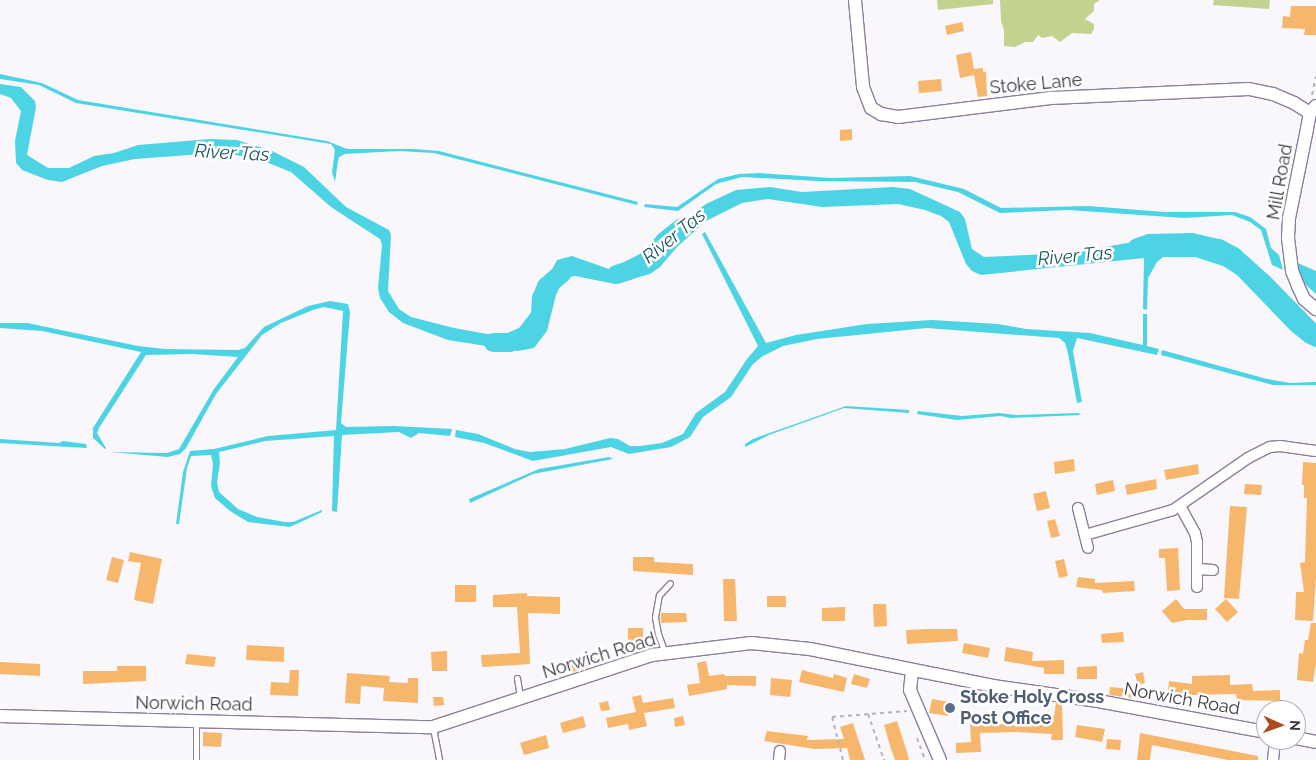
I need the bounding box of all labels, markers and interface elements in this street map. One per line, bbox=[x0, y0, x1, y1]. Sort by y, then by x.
street label: Stoke Lane bbox=[989, 69, 1083, 99]
water label: River Tas bbox=[194, 140, 270, 166]
street label: Mill Road bbox=[1263, 142, 1297, 222]
water label: River Tas bbox=[637, 203, 711, 269]
water label: River Tas bbox=[1036, 241, 1114, 271]
street label: Norwich Road bbox=[540, 628, 658, 684]
street label: Norwich Road bbox=[1122, 678, 1242, 720]
place label: Stoke Holy Cross Post Office bbox=[960, 687, 1105, 730]
street label: Norwich Road bbox=[135, 692, 253, 716]
north arrow bbox=[1256, 700, 1306, 750]
marker: Stoke Holy Cross Post Office bbox=[944, 702, 956, 714]
text: N bbox=[1287, 720, 1303, 731]

